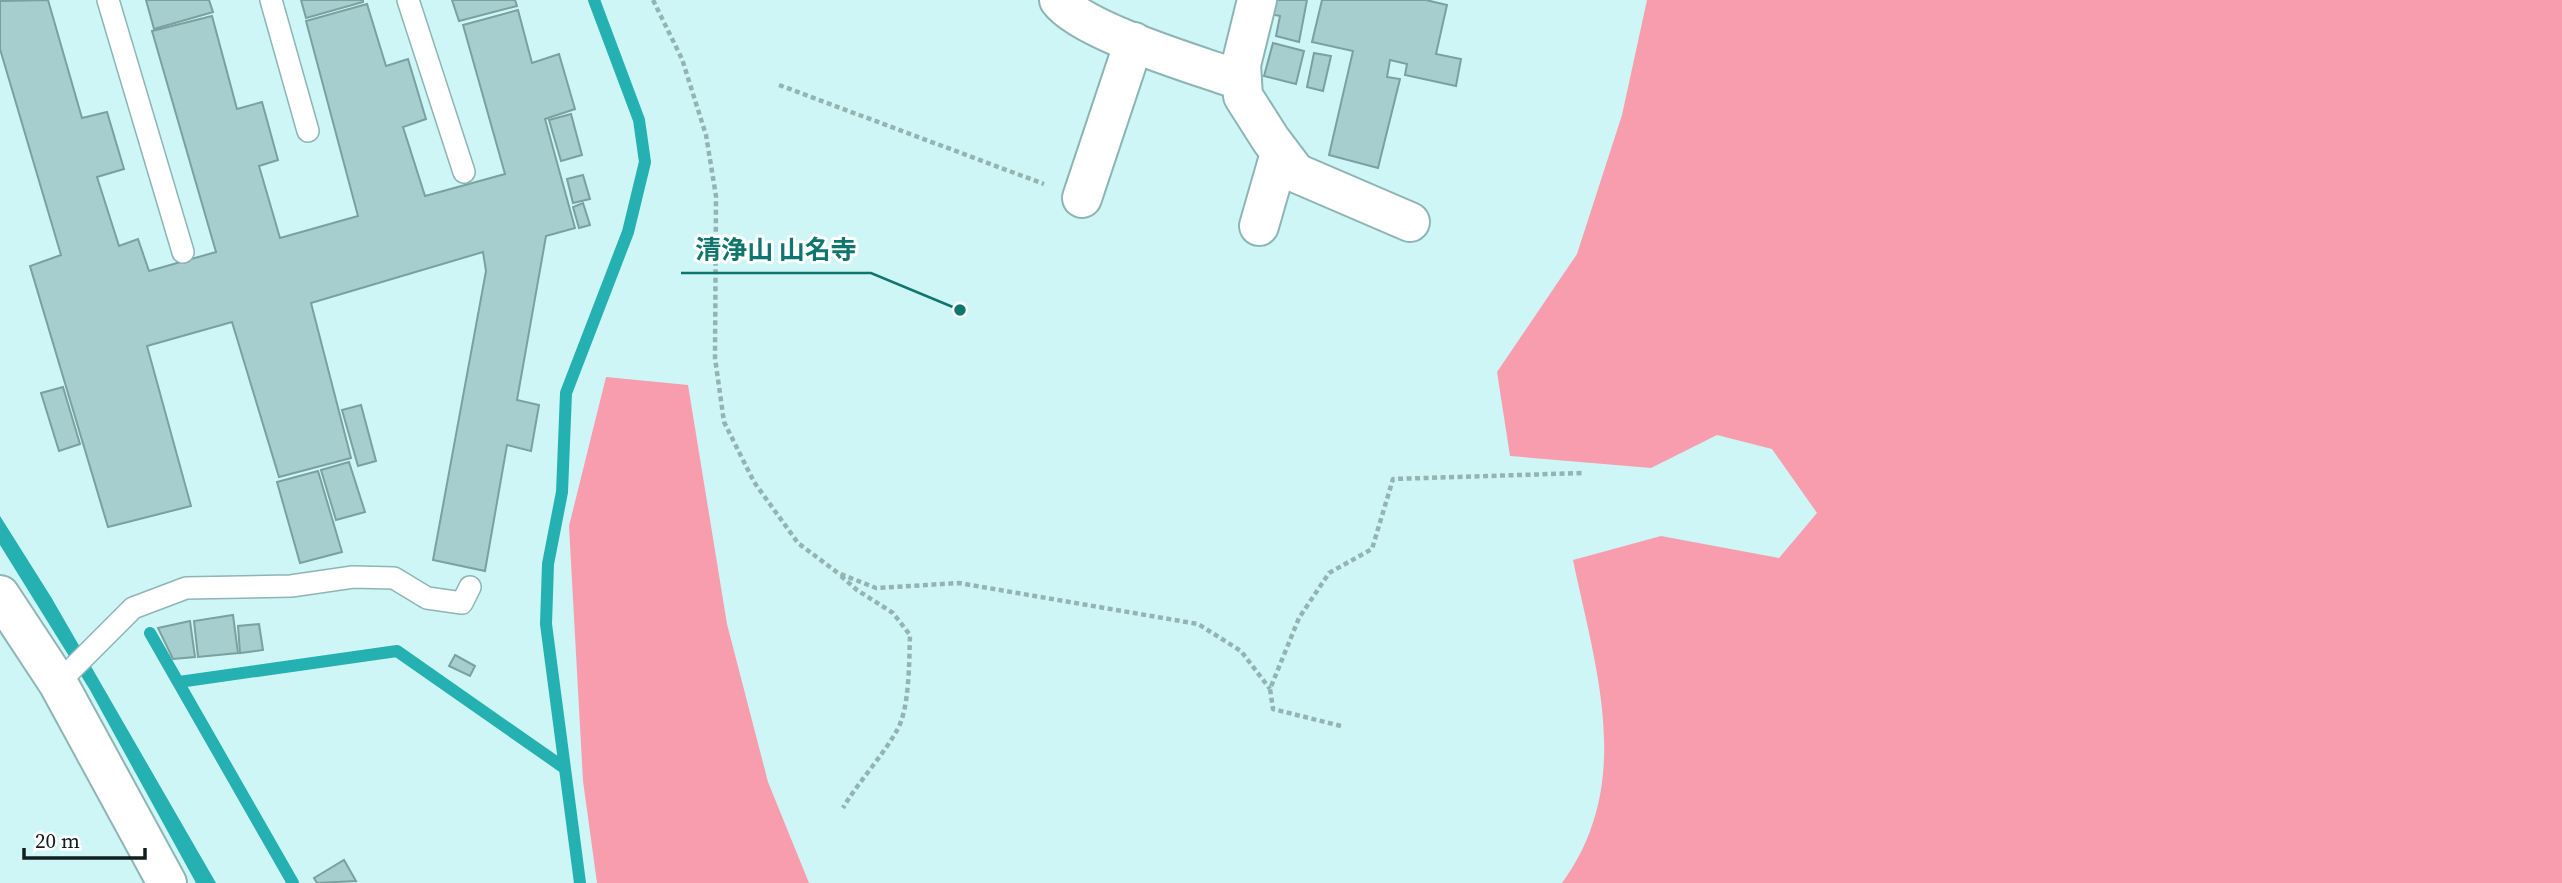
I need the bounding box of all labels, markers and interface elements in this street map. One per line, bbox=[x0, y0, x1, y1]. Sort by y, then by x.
callout: 清浄山 山名寺 bbox=[681, 226, 871, 273]
text: 清浄山 山名寺 bbox=[695, 232, 857, 268]
scale bar bbox=[24, 816, 145, 860]
text: 20 m bbox=[35, 826, 80, 855]

